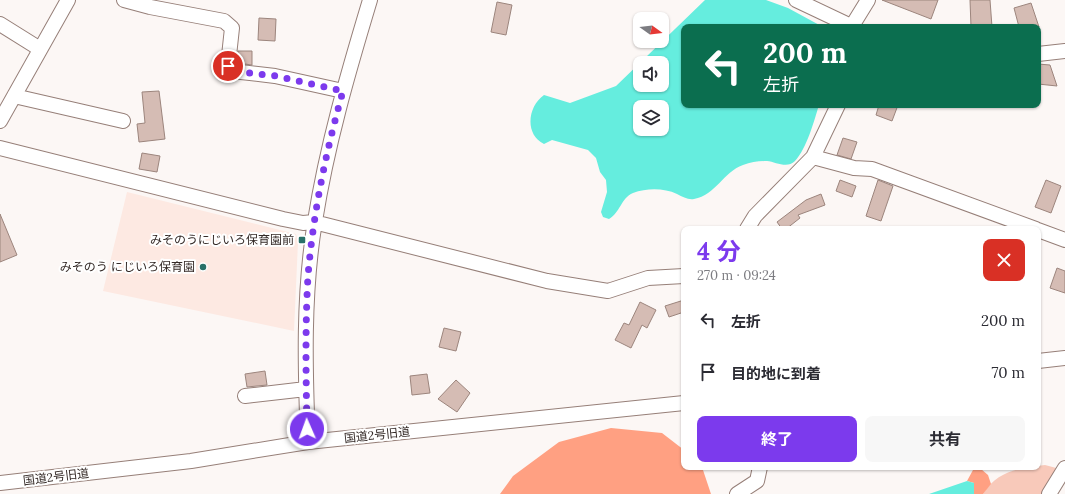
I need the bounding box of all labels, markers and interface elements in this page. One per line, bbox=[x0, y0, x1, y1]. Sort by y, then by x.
north arrow bbox=[633, 12, 669, 48]
map controls bbox=[633, 12, 669, 136]
text: 200 m bbox=[763, 35, 847, 71]
icon: left bbox=[697, 40, 749, 92]
pin bbox=[211, 49, 245, 83]
icon: arrive bbox=[217, 55, 239, 77]
button: sound bbox=[633, 56, 669, 92]
text: 左折 bbox=[763, 73, 799, 96]
button: layers bbox=[633, 100, 669, 136]
place label: みそのうにじいろ保育園前 bbox=[150, 232, 294, 247]
marker: みそのうにじいろ保育園前 bbox=[297, 235, 307, 245]
text: 4 分 bbox=[697, 236, 740, 267]
button: close bbox=[983, 239, 1025, 281]
place label: みそのう にじいろ保育園 bbox=[60, 259, 195, 274]
marker: みそのう にじいろ保育園 bbox=[198, 262, 208, 272]
text: 270 m · 09:24 bbox=[697, 267, 776, 284]
icon: left bbox=[697, 309, 719, 331]
text: 200 m bbox=[981, 311, 1025, 330]
text: 左折 bbox=[731, 312, 761, 331]
icon: arrive bbox=[697, 361, 719, 383]
text: 70 m bbox=[991, 363, 1025, 382]
text: 目的地に到着 bbox=[731, 364, 821, 383]
position arrow bbox=[286, 408, 328, 450]
button: 終了 bbox=[697, 416, 857, 462]
button: 共有 bbox=[865, 416, 1025, 462]
street label: 国道2号旧道 bbox=[343, 424, 411, 445]
street label: 国道2号旧道 bbox=[22, 465, 90, 488]

